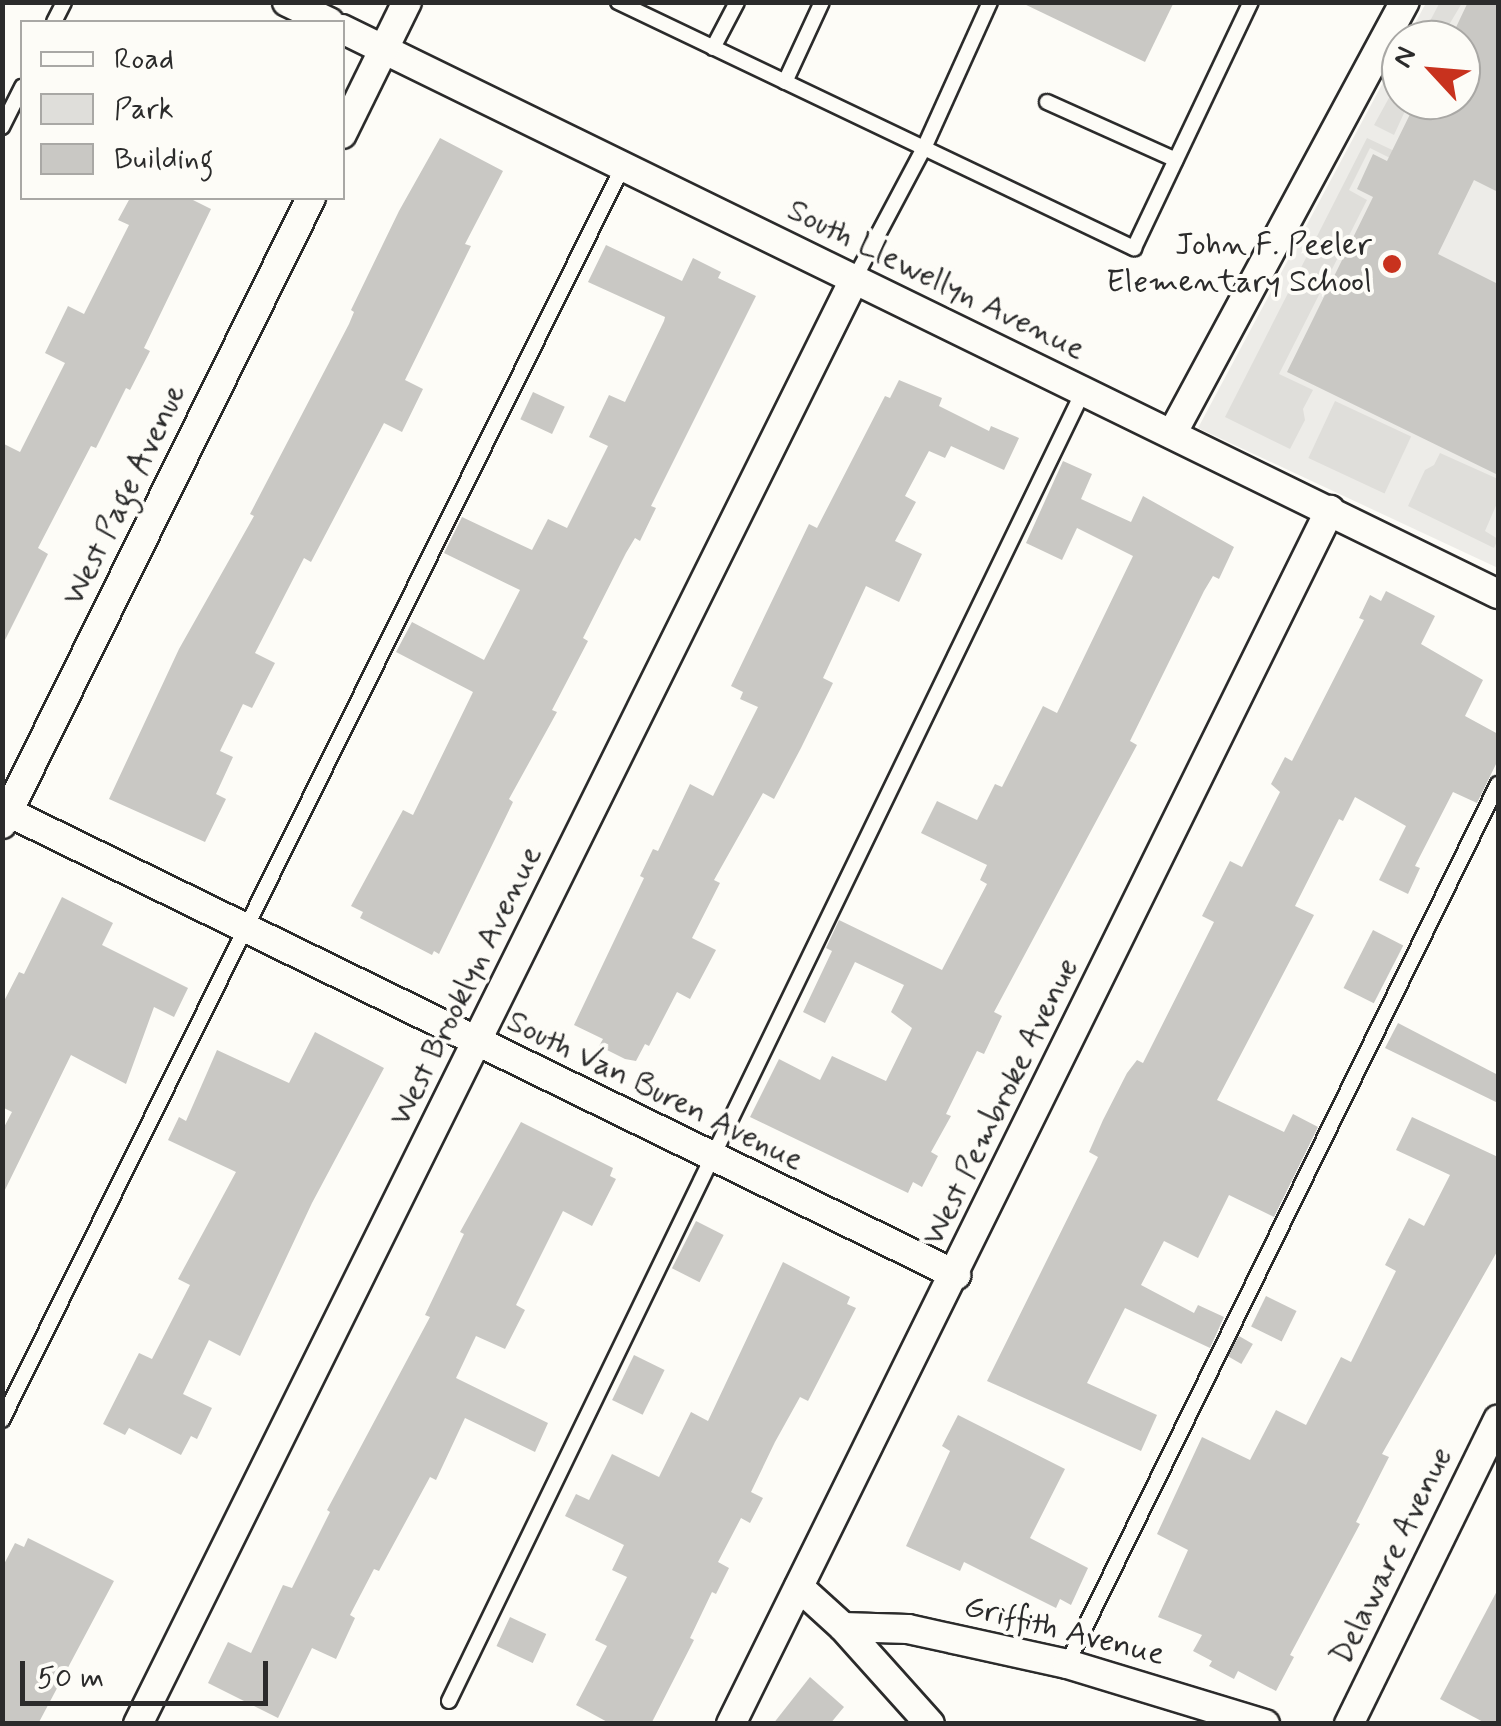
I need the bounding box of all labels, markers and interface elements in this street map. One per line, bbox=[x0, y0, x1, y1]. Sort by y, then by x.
legend bbox=[20, 20, 345, 200]
north arrow bbox=[1381, 20, 1481, 120]
text: Road bbox=[114, 40, 174, 79]
text: N bbox=[1385, 41, 1426, 74]
text: Park bbox=[114, 90, 174, 129]
text: Building bbox=[114, 140, 213, 179]
street label: South Llewellyn Avenue bbox=[785, 193, 1087, 367]
place label: John F. Peeler Elementary School bbox=[1106, 227, 1372, 302]
marker: John F. Peeler Elementary School bbox=[1381, 253, 1403, 275]
street label: West Page Avenue bbox=[54, 376, 196, 614]
street label: West Brooklyn Avenue bbox=[384, 844, 548, 1128]
street label: West Pembroke Avenue bbox=[914, 950, 1088, 1254]
street label: South Van Buren Avenue bbox=[495, 1000, 815, 1182]
street label: Delaware Avenue bbox=[1322, 1439, 1462, 1673]
street label: Griffith Avenue bbox=[960, 1588, 1168, 1674]
scale bar bbox=[25, 1641, 272, 1703]
text: 50 m bbox=[37, 1659, 104, 1698]

